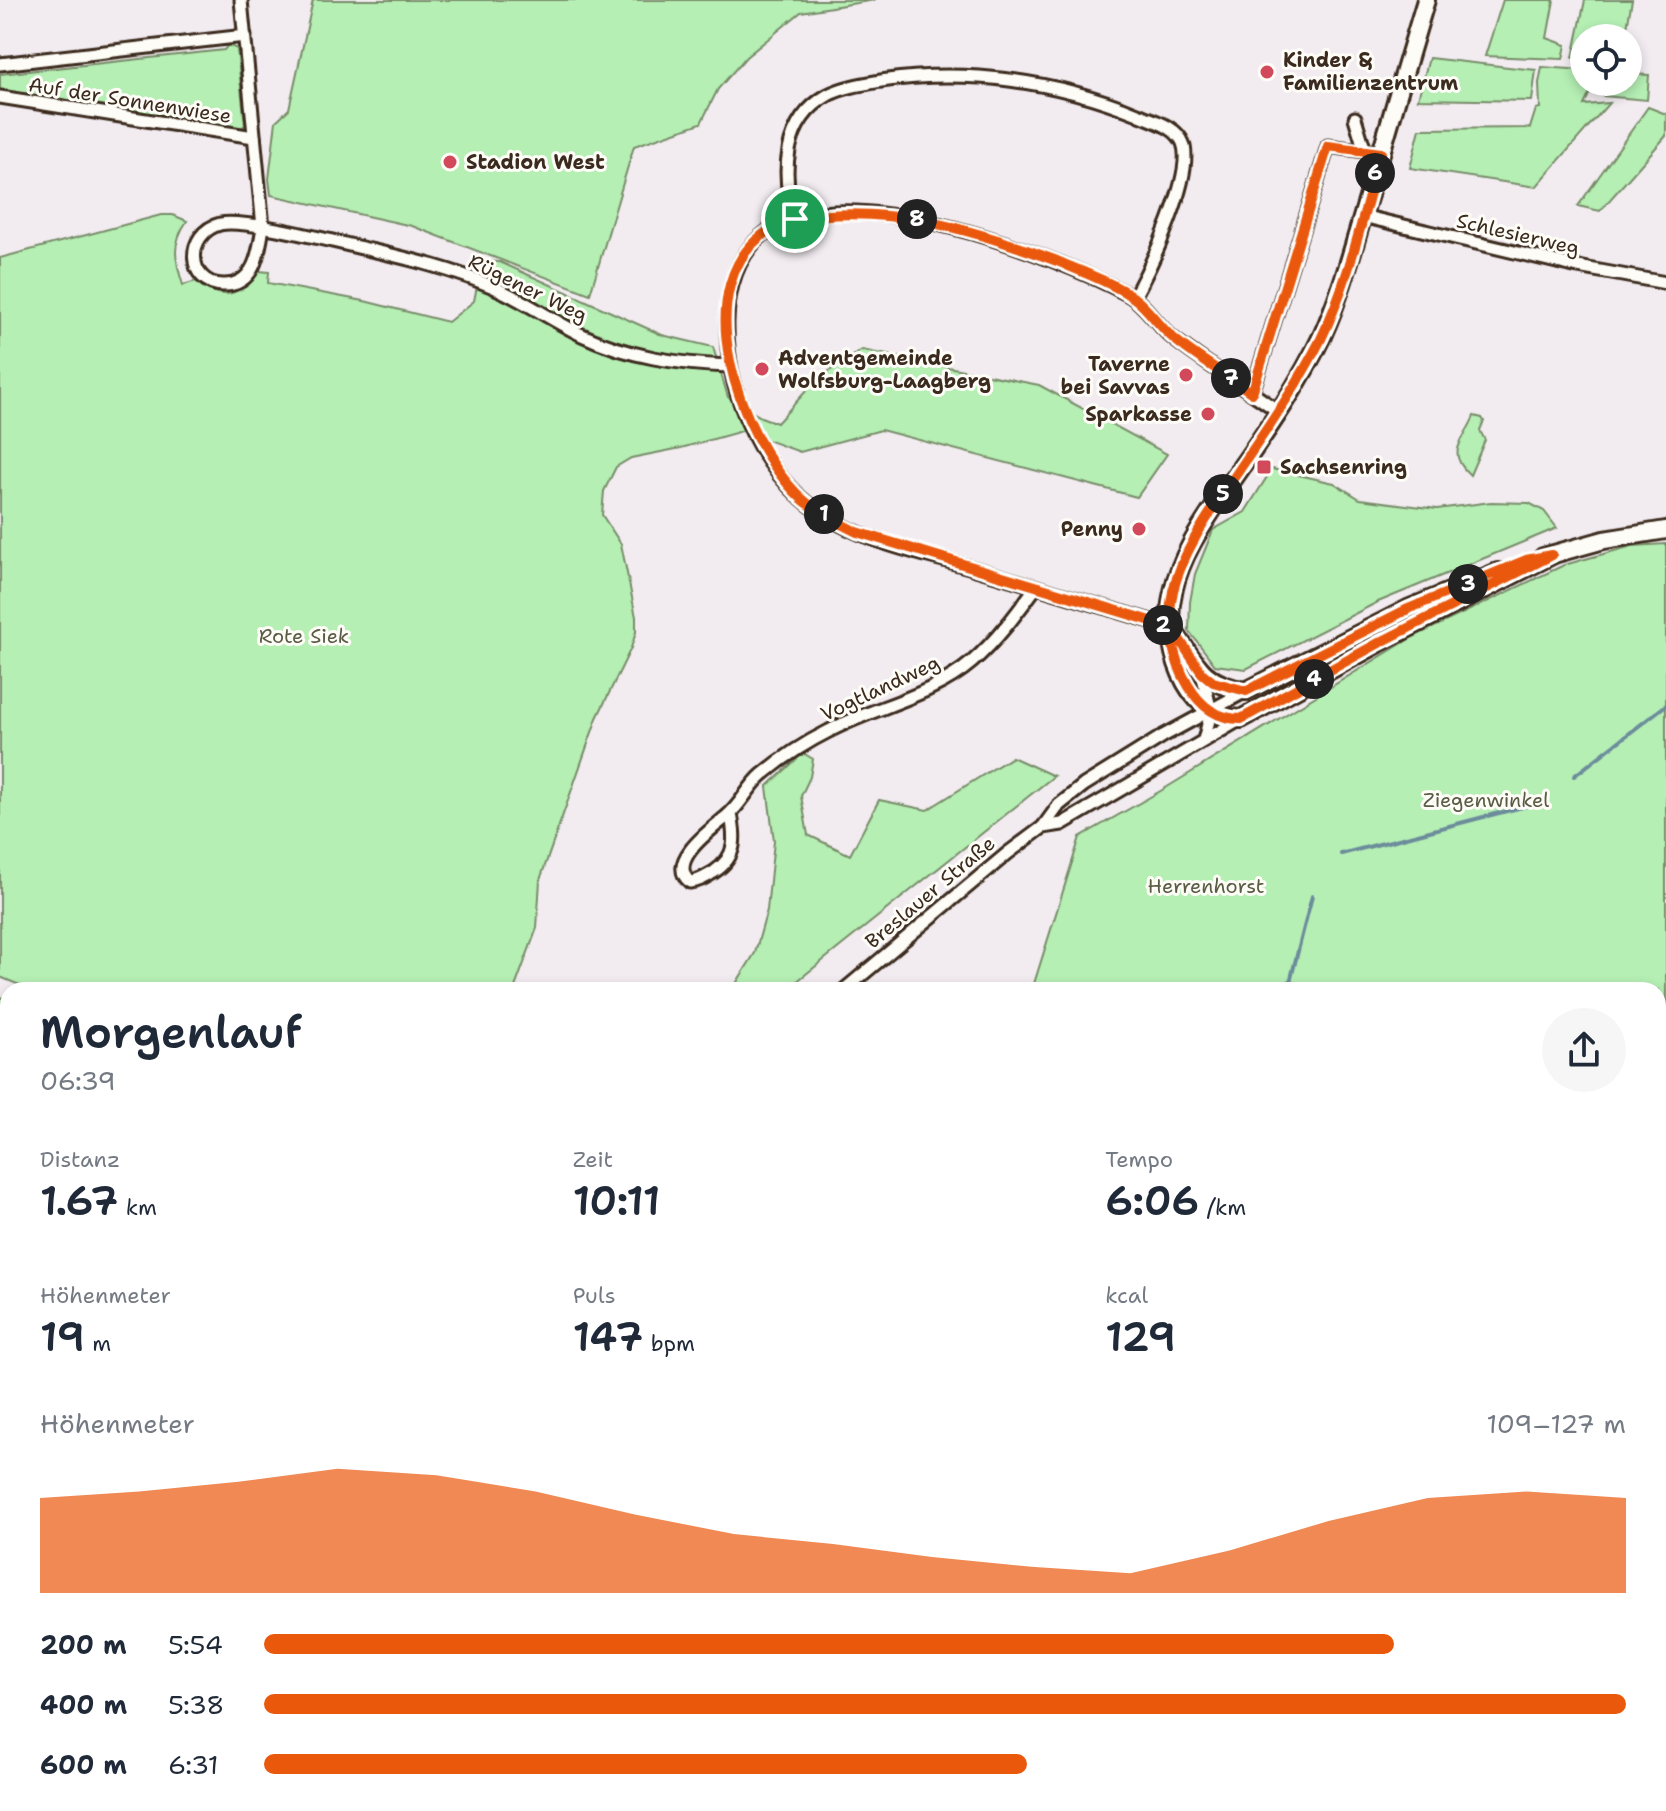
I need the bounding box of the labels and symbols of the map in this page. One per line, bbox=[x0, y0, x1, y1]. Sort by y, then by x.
place label: Kinder & Familienzentrum bbox=[1283, 47, 1458, 96]
marker: Kinder & Familienzentrum bbox=[1258, 63, 1276, 81]
street label: Auf der Sonnenwiese bbox=[27, 71, 233, 129]
place label: Stadion West bbox=[466, 149, 605, 175]
marker: Stadion West bbox=[441, 153, 459, 171]
pin: 6 bbox=[1355, 153, 1395, 193]
pin bbox=[761, 185, 829, 253]
pin: 8 bbox=[897, 199, 937, 239]
street label: Schlesierweg bbox=[1454, 207, 1582, 261]
street label: Rügener Weg bbox=[464, 248, 592, 328]
place label: Adventgemeinde Wolfsburg-Laagberg bbox=[778, 345, 991, 394]
place label: Taverne bei Savvas bbox=[1061, 351, 1170, 400]
pin: 7 bbox=[1211, 358, 1251, 398]
marker: Adventgemeinde Wolfsburg-Laagberg bbox=[753, 360, 771, 378]
marker: Taverne bei Savvas bbox=[1177, 366, 1195, 384]
place label: Sparkasse bbox=[1085, 401, 1192, 427]
marker: Sparkasse bbox=[1199, 405, 1217, 423]
place label: Sachsenring bbox=[1280, 454, 1407, 480]
marker: Sachsenring bbox=[1255, 458, 1273, 476]
pin: 5 bbox=[1203, 474, 1243, 514]
pin: 1 bbox=[804, 494, 844, 534]
place label: Penny bbox=[1061, 516, 1123, 542]
marker: Penny bbox=[1130, 520, 1148, 538]
pin: 3 bbox=[1448, 564, 1488, 604]
pin: 2 bbox=[1143, 605, 1183, 645]
park label: Rote Siek bbox=[259, 623, 349, 649]
street label: Vogtlandweg bbox=[816, 649, 944, 727]
pin: 4 bbox=[1294, 659, 1334, 699]
park label: Ziegenwinkel bbox=[1423, 787, 1549, 813]
street label: Breslauer Straße bbox=[860, 830, 1000, 954]
park label: Herrenhorst bbox=[1148, 873, 1264, 899]

